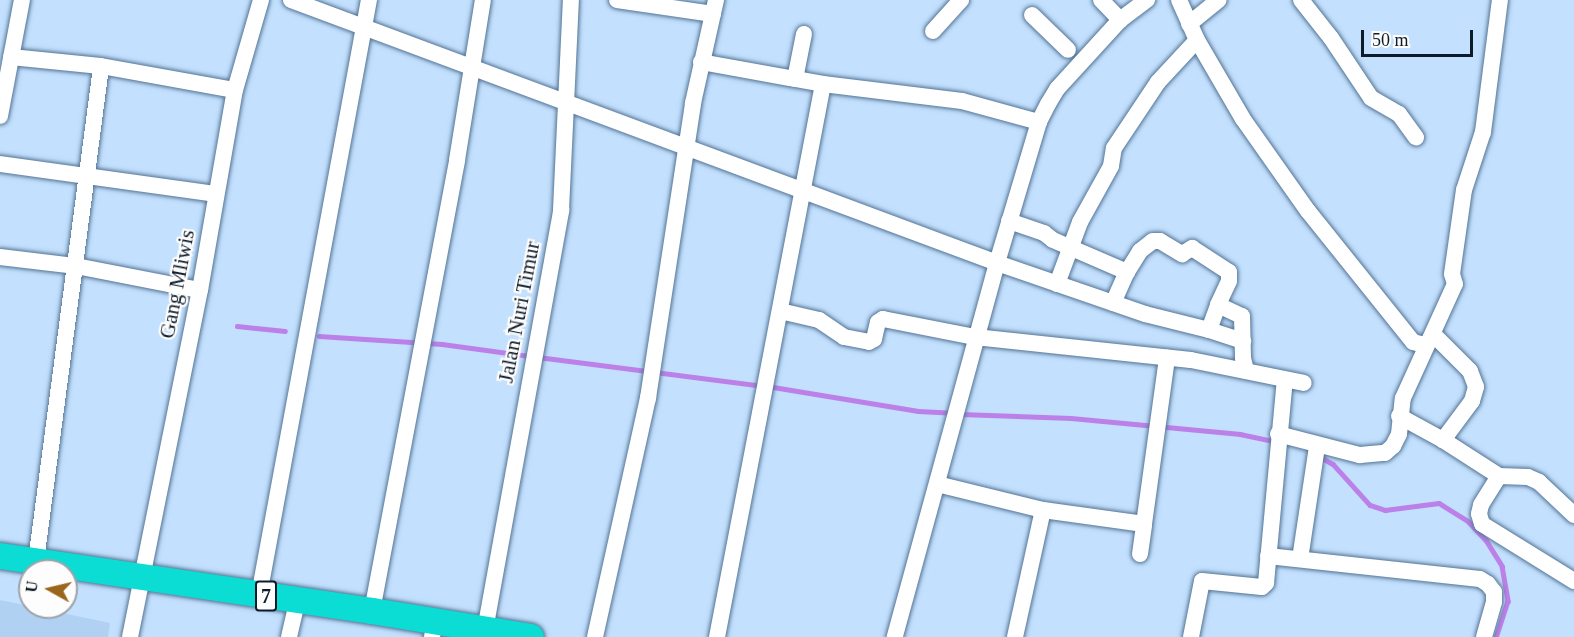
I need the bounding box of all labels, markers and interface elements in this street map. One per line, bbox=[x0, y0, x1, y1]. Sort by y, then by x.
scale bar bbox=[1364, 18, 1476, 56]
text: 50 m bbox=[1372, 30, 1409, 50]
street label: Gang Mliwis bbox=[154, 227, 200, 341]
street label: Jalan Nuri Timur bbox=[493, 239, 545, 385]
north arrow bbox=[18, 559, 78, 619]
road number: 7 bbox=[254, 579, 278, 613]
text: U bbox=[22, 580, 41, 594]

